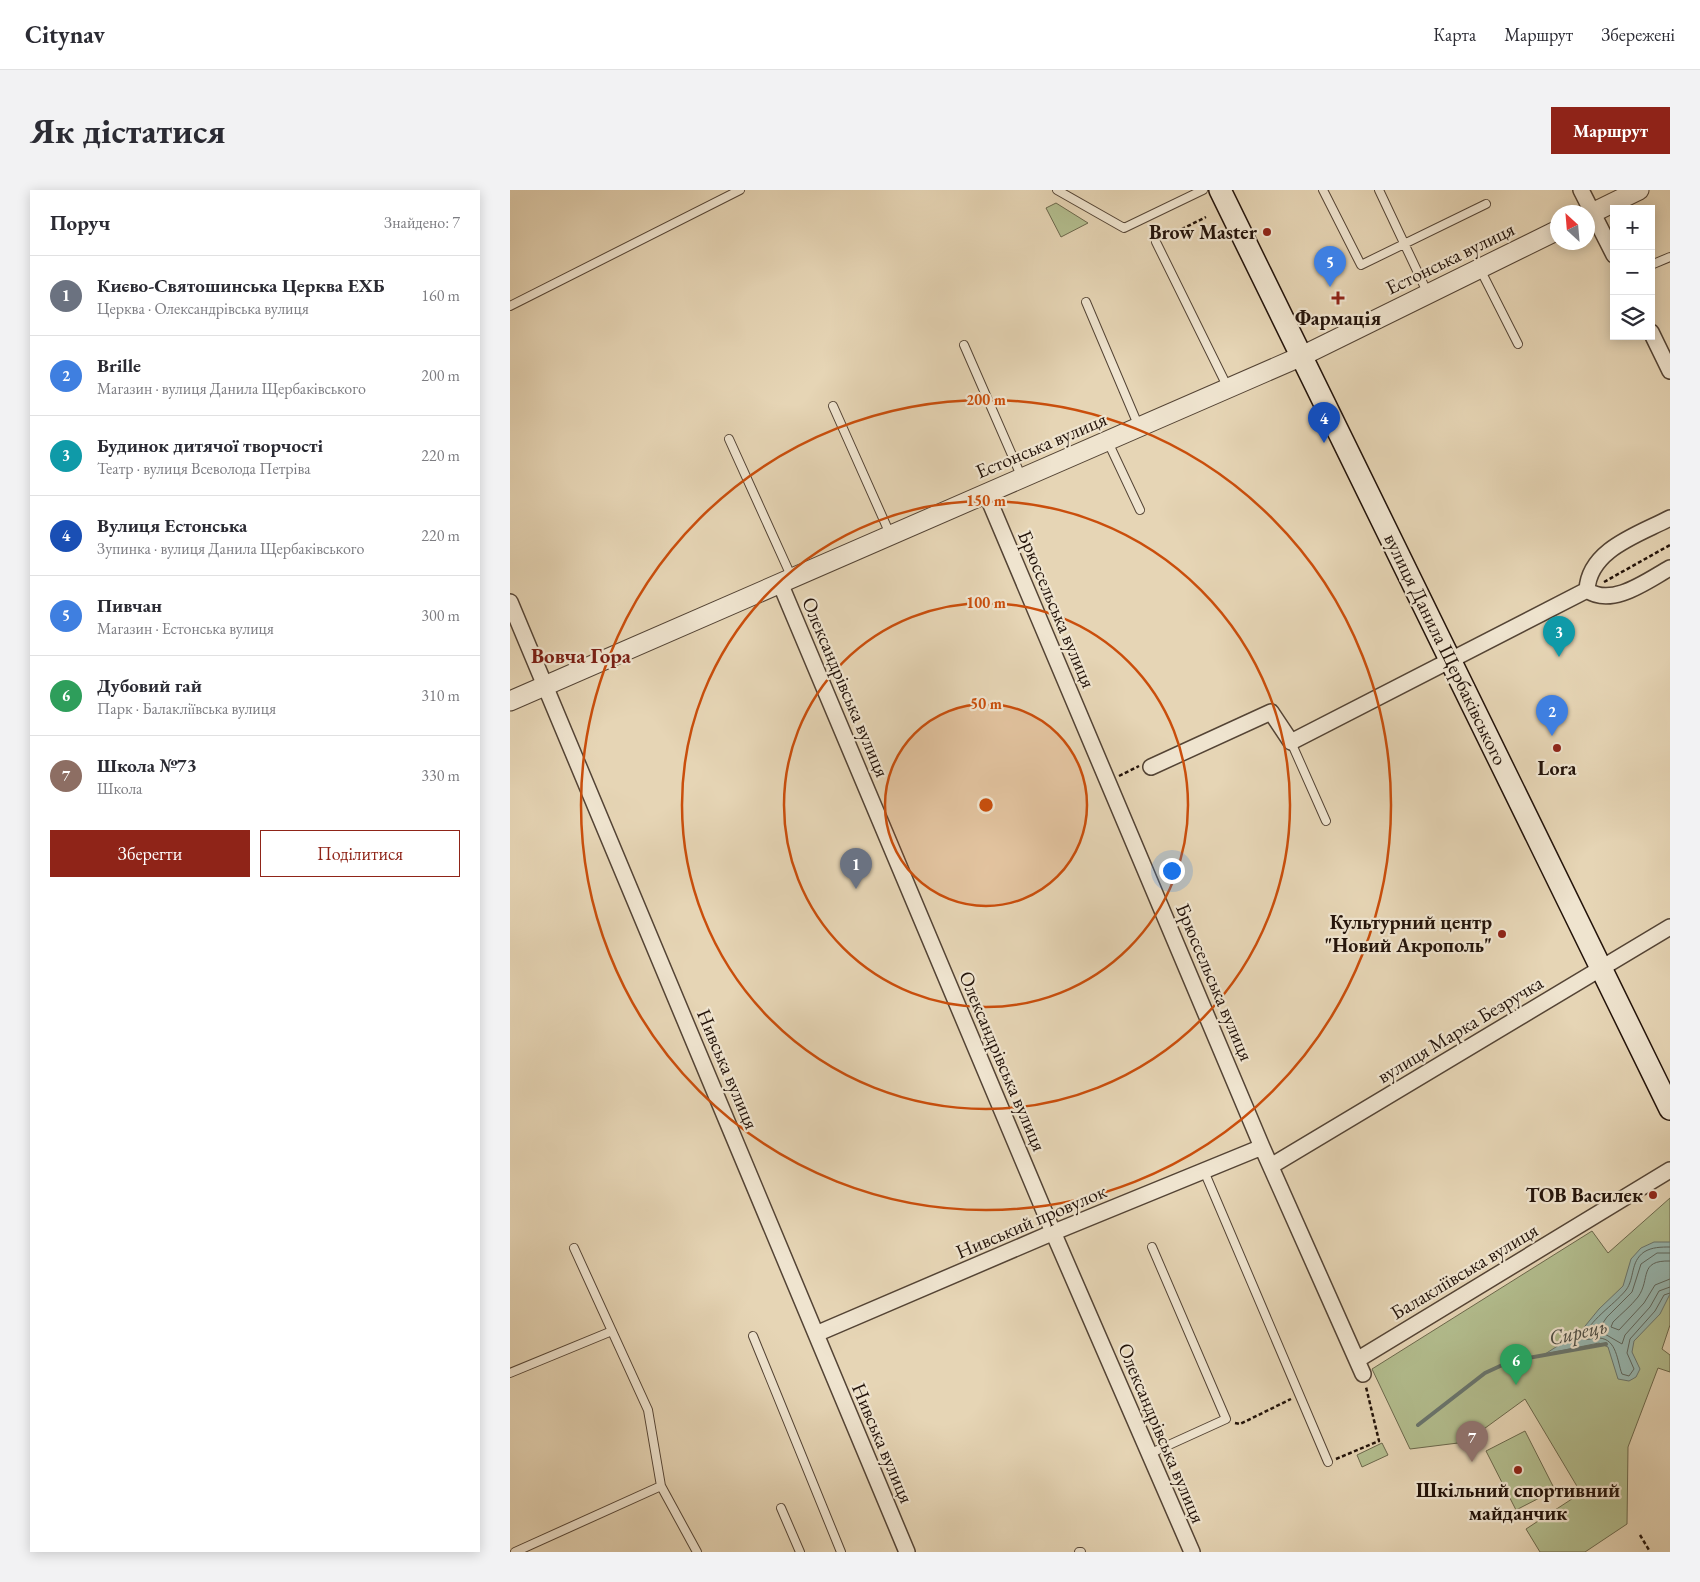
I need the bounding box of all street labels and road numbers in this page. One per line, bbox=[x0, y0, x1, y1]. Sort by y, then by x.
street label: Естонська вулиця bbox=[1381, 216, 1519, 300]
street label: Естонська вулиця bbox=[971, 406, 1111, 484]
street label: Брюссельська вулиця bbox=[1012, 526, 1102, 692]
street label: вулиця Данила Щербаківського bbox=[1378, 529, 1514, 769]
street label: Олександрівська вулиця bbox=[796, 593, 896, 781]
street label: Брюссельська вулиця bbox=[1170, 899, 1260, 1065]
street label: Олександрівська вулиця bbox=[953, 967, 1053, 1155]
street label: вулиця Марка Безручка bbox=[1372, 969, 1548, 1089]
street label: Нивська вулиця bbox=[691, 1005, 765, 1133]
street label: Нивський провулок bbox=[952, 1177, 1111, 1264]
street label: Балакліївська вулиця bbox=[1386, 1217, 1543, 1325]
street label: Олександрівська вулиця bbox=[1112, 1339, 1212, 1527]
street label: Нивська вулиця bbox=[846, 1379, 920, 1507]

